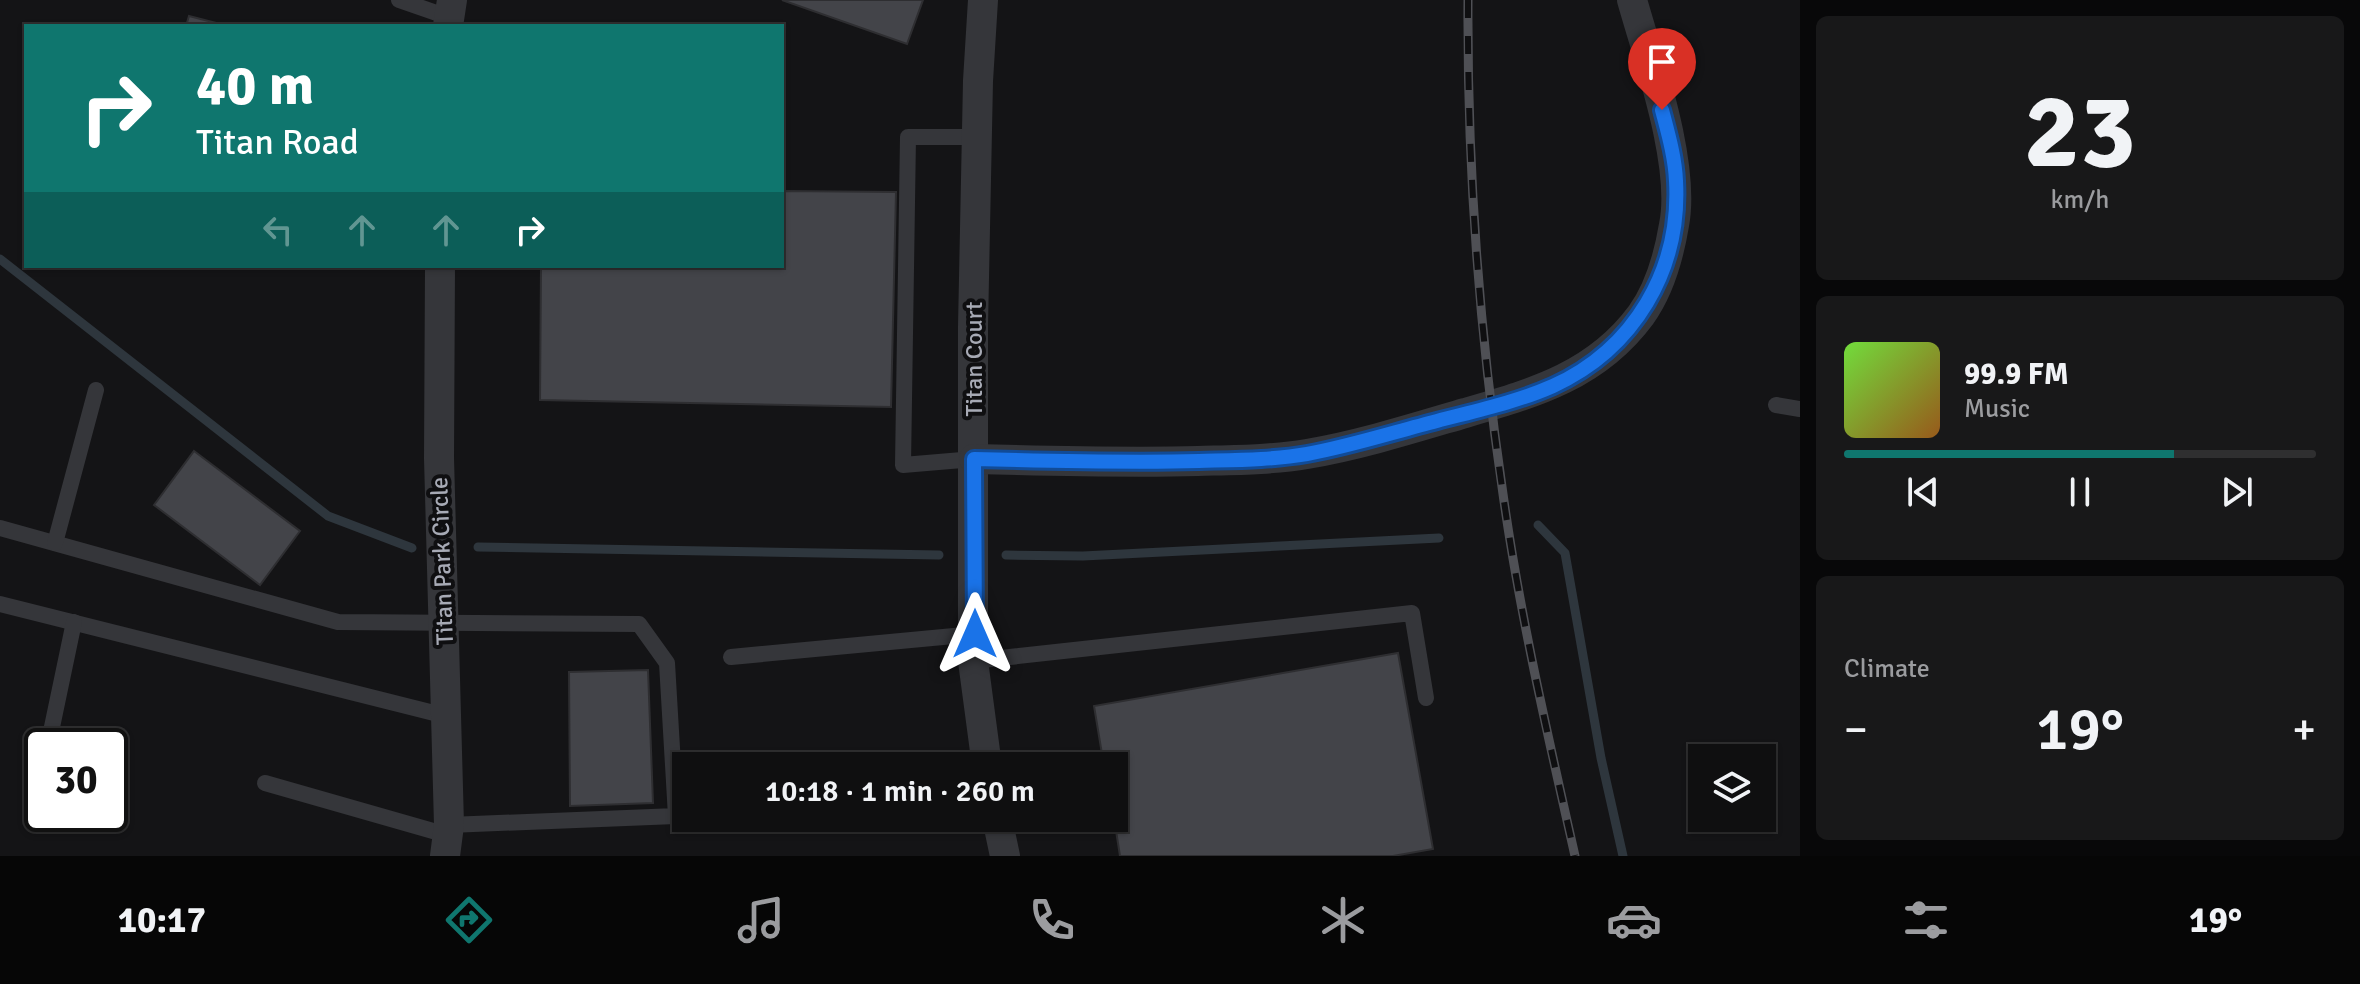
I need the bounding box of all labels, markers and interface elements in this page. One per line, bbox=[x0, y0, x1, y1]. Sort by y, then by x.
pin bbox=[1628, 28, 1696, 110]
icon: arrive bbox=[1640, 40, 1684, 84]
text: 40 m bbox=[196, 51, 314, 120]
icon: right bbox=[64, 56, 168, 160]
text: 23 bbox=[2024, 68, 2136, 196]
text: Titan Road bbox=[196, 120, 359, 165]
text: km/h bbox=[2051, 184, 2109, 216]
icon: left bbox=[256, 208, 300, 252]
icon: ahead bbox=[340, 208, 384, 252]
icon: ahead bbox=[424, 208, 468, 252]
icon: right bbox=[508, 208, 552, 252]
street label: Titan Court bbox=[959, 302, 989, 416]
text: 99.9 FM bbox=[1964, 356, 2069, 393]
text: Music bbox=[1964, 393, 2030, 425]
icon: previous bbox=[1901, 470, 1945, 514]
icon: pause bbox=[2058, 470, 2102, 514]
icon: next bbox=[2215, 470, 2259, 514]
street label: Titan Park Circle bbox=[424, 477, 460, 645]
position arrow bbox=[933, 592, 1017, 676]
text: Climate bbox=[1844, 653, 1930, 685]
text: 19° bbox=[2036, 693, 2124, 767]
text: − bbox=[1844, 703, 1868, 757]
text: + bbox=[2292, 703, 2316, 757]
speed limit sign: 30 bbox=[24, 728, 128, 832]
map controls bbox=[1688, 744, 1776, 832]
button: layers bbox=[1688, 744, 1776, 832]
text: 10:18 · 1 min · 260 m bbox=[765, 773, 1035, 810]
icon: directions bbox=[441, 892, 497, 948]
icon: music bbox=[733, 892, 789, 948]
icon: phone bbox=[1024, 892, 1080, 948]
icon: climate bbox=[1315, 892, 1371, 948]
icon: car bbox=[1606, 892, 1662, 948]
icon: filters bbox=[1898, 892, 1954, 948]
text: 10:17 bbox=[118, 898, 206, 943]
text: 19° bbox=[2189, 898, 2242, 943]

